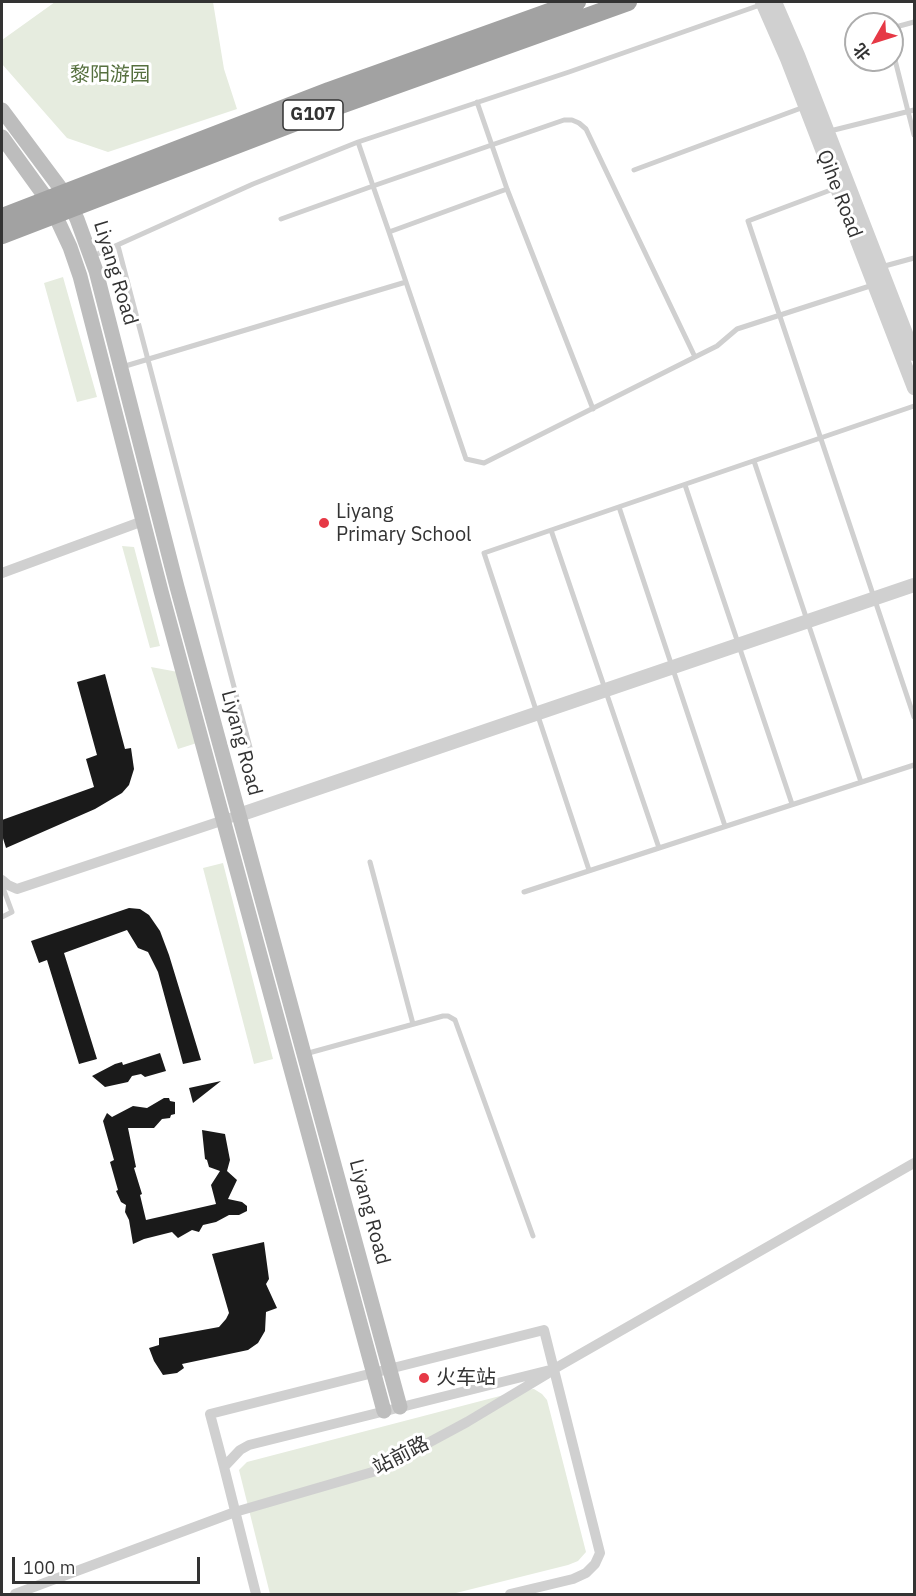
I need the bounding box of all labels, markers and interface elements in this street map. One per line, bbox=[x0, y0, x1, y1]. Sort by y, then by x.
north arrow bbox=[844, 12, 904, 72]
text: 北 bbox=[849, 40, 874, 65]
park label: 黎阳游园 bbox=[70, 63, 150, 87]
road number: G107 bbox=[283, 100, 343, 130]
street label: Qihe Road bbox=[811, 147, 867, 241]
street label: Liyang Road bbox=[88, 218, 142, 328]
place label: Liyang Primary School bbox=[336, 500, 472, 547]
marker: Liyang Primary School bbox=[317, 516, 331, 530]
street label: Liyang Road bbox=[215, 688, 267, 798]
street label: Liyang Road bbox=[343, 1157, 395, 1267]
place label: 火车站 bbox=[436, 1366, 496, 1390]
marker: 火车站 bbox=[417, 1371, 431, 1385]
street label: 站前路 bbox=[369, 1432, 433, 1480]
scale bar bbox=[15, 1545, 202, 1583]
text: 100 m bbox=[23, 1556, 75, 1579]

